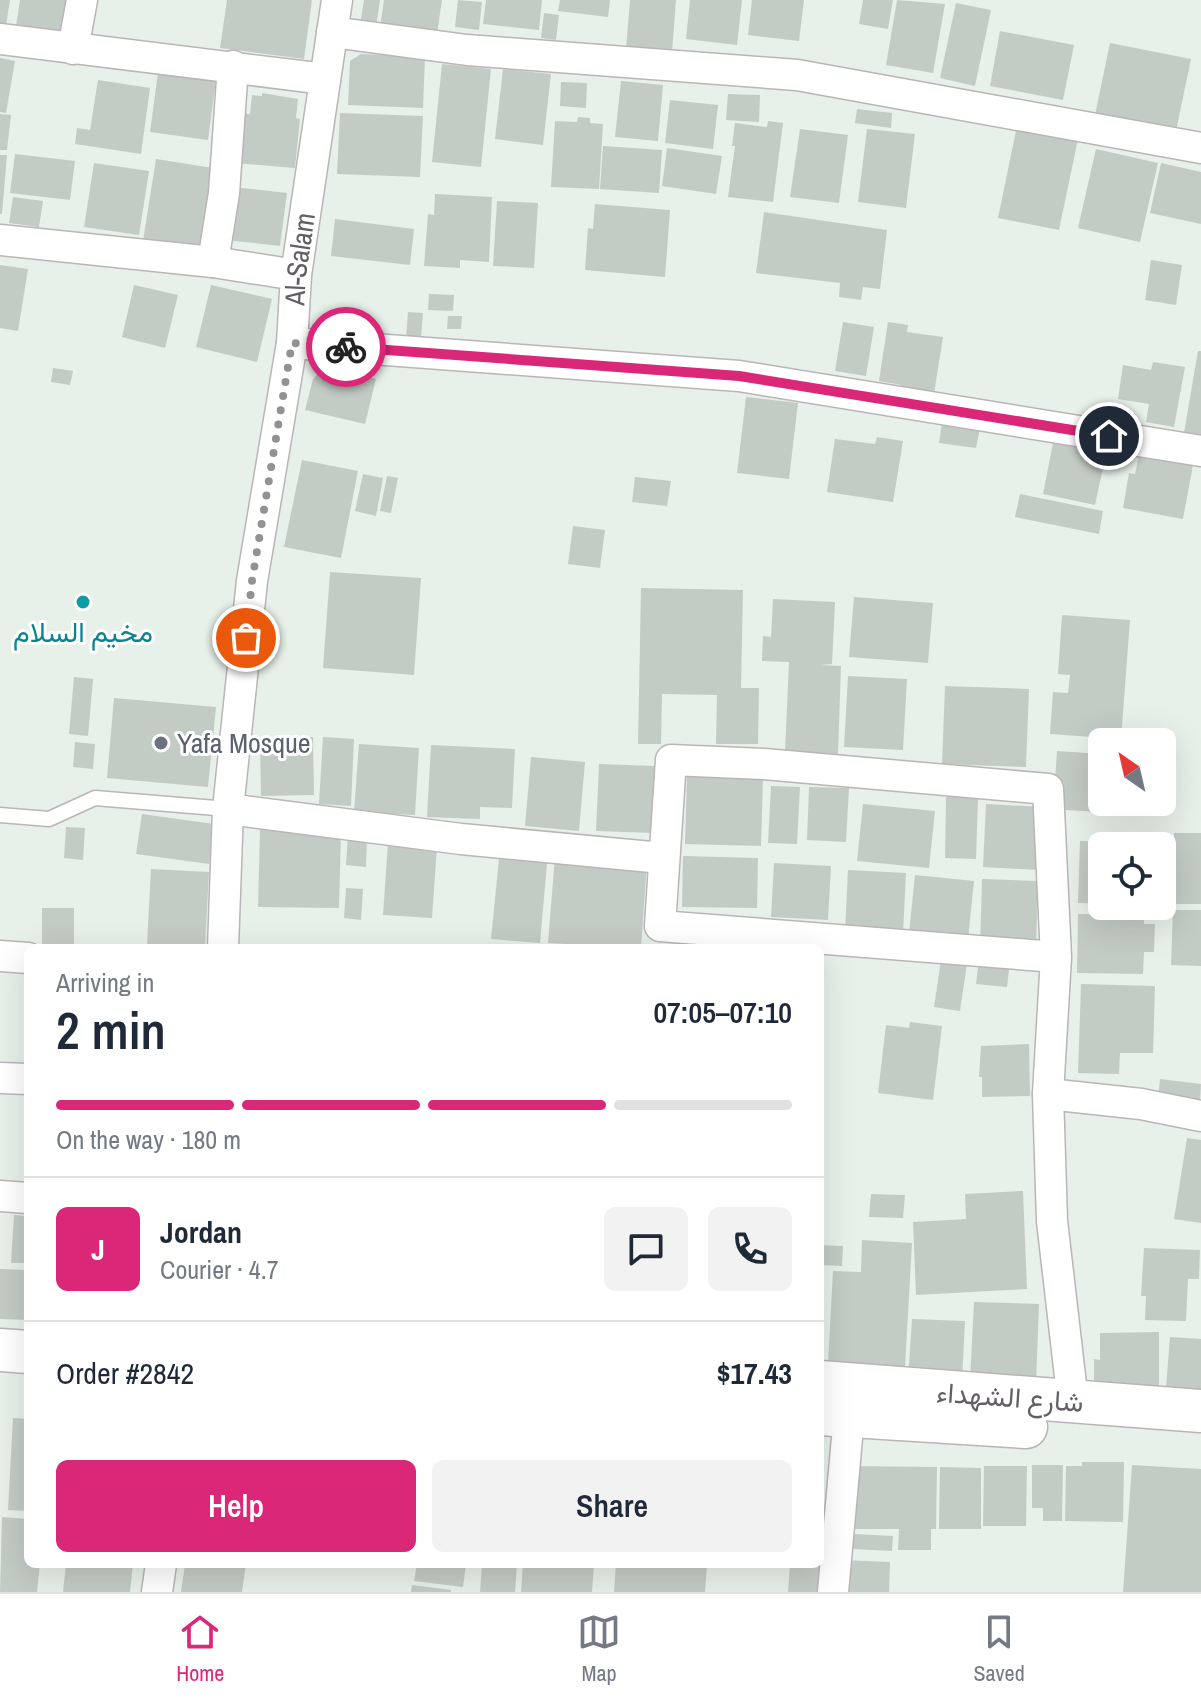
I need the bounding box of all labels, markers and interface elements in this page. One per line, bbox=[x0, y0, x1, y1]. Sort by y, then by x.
street label: Al-Salam bbox=[275, 210, 324, 307]
courier bbox=[306, 307, 386, 387]
icon: bike bbox=[324, 325, 368, 369]
pin bbox=[1075, 402, 1143, 470]
icon: home bbox=[1087, 414, 1131, 458]
marker: مخيم السلام bbox=[74, 593, 92, 611]
pin bbox=[212, 604, 280, 672]
place label: مخيم السلام bbox=[13, 613, 153, 651]
icon: bag bbox=[224, 616, 268, 660]
place label: Yafa Mosque bbox=[177, 724, 311, 762]
north arrow bbox=[1088, 728, 1176, 816]
map controls bbox=[1088, 728, 1176, 920]
marker: Yafa Mosque bbox=[152, 734, 170, 752]
button: locate bbox=[1088, 832, 1176, 920]
text: Arriving in bbox=[56, 965, 154, 1000]
text: 07:05–07:10 bbox=[653, 992, 792, 1032]
text: 2 min bbox=[56, 995, 166, 1065]
text: On the way · 180 m bbox=[56, 1122, 241, 1157]
button: chat bbox=[604, 1207, 688, 1291]
button: phone bbox=[708, 1207, 792, 1291]
text: Jordan bbox=[160, 1212, 242, 1252]
text: J bbox=[91, 1229, 105, 1269]
text: Courier · 4.7 bbox=[160, 1252, 279, 1287]
text: Order #2842 bbox=[56, 1353, 194, 1393]
text: $17.43 bbox=[717, 1353, 792, 1393]
street label: شارع الشهداء bbox=[935, 1373, 1085, 1421]
button: Help bbox=[56, 1460, 416, 1552]
button: Share bbox=[432, 1460, 792, 1552]
tab: Home bbox=[176, 1610, 224, 1688]
tab: Map bbox=[577, 1610, 621, 1688]
tab: Saved bbox=[974, 1610, 1025, 1688]

